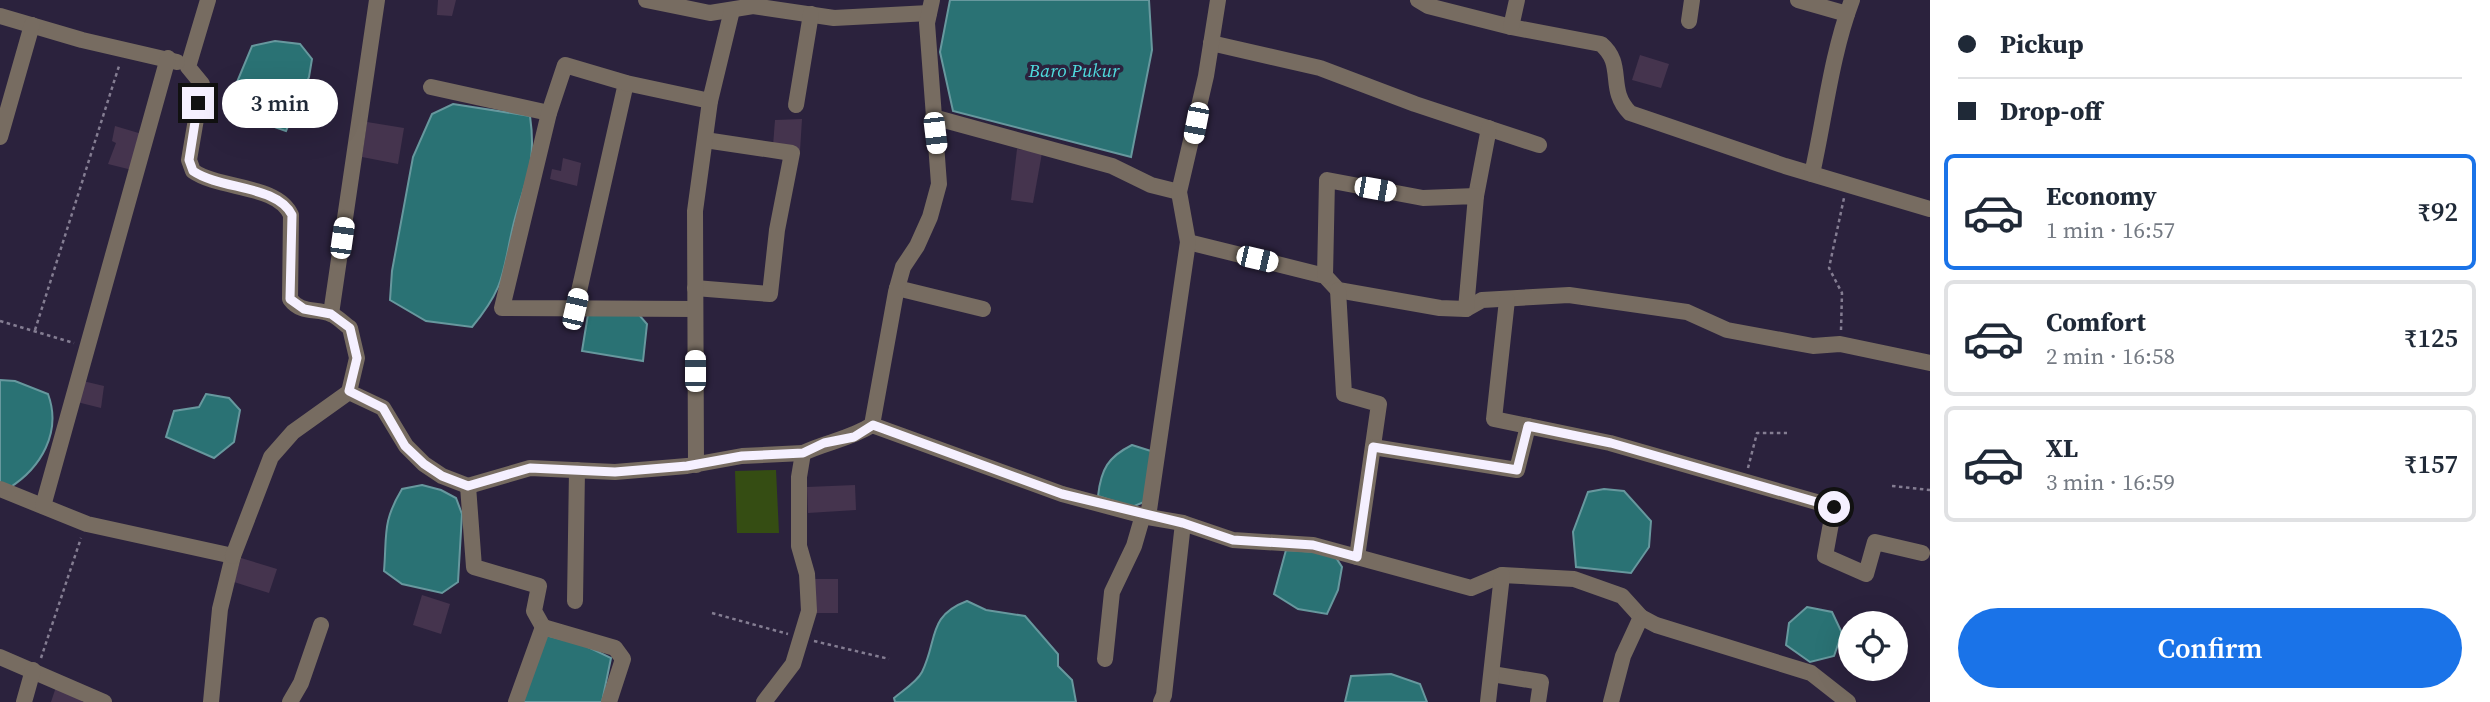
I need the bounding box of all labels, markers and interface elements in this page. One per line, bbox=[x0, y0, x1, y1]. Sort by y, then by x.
text: Pickup bbox=[2000, 26, 2084, 62]
water label: Baro Pukur bbox=[1027, 57, 1121, 83]
callout: 3 min bbox=[222, 78, 338, 128]
route end bbox=[182, 87, 214, 119]
text: 3 min bbox=[250, 87, 310, 119]
text: Drop-off bbox=[2000, 93, 2102, 129]
car bbox=[1182, 100, 1211, 146]
car bbox=[923, 111, 948, 155]
car bbox=[1353, 175, 1398, 203]
text: Economy bbox=[2046, 178, 2157, 214]
icon: car bbox=[1962, 181, 2025, 244]
text: ₹92 bbox=[2417, 194, 2458, 230]
text: 1 min · 16:57 bbox=[2046, 214, 2175, 246]
car bbox=[329, 216, 356, 260]
car bbox=[1235, 244, 1280, 274]
car bbox=[561, 286, 590, 332]
text: Comfort bbox=[2046, 304, 2146, 340]
icon: car bbox=[1962, 307, 2025, 370]
text: ₹125 bbox=[2404, 320, 2458, 356]
text: 2 min · 16:58 bbox=[2046, 340, 2175, 372]
car bbox=[685, 350, 706, 392]
text: XL bbox=[2046, 430, 2078, 466]
icon: car bbox=[1962, 433, 2025, 496]
text: ₹157 bbox=[2404, 446, 2458, 482]
text: 3 min · 16:59 bbox=[2046, 466, 2175, 498]
route start bbox=[1818, 491, 1850, 523]
button: Confirm bbox=[1958, 608, 2462, 688]
map controls bbox=[1838, 611, 1908, 681]
button: locate bbox=[1838, 611, 1908, 681]

